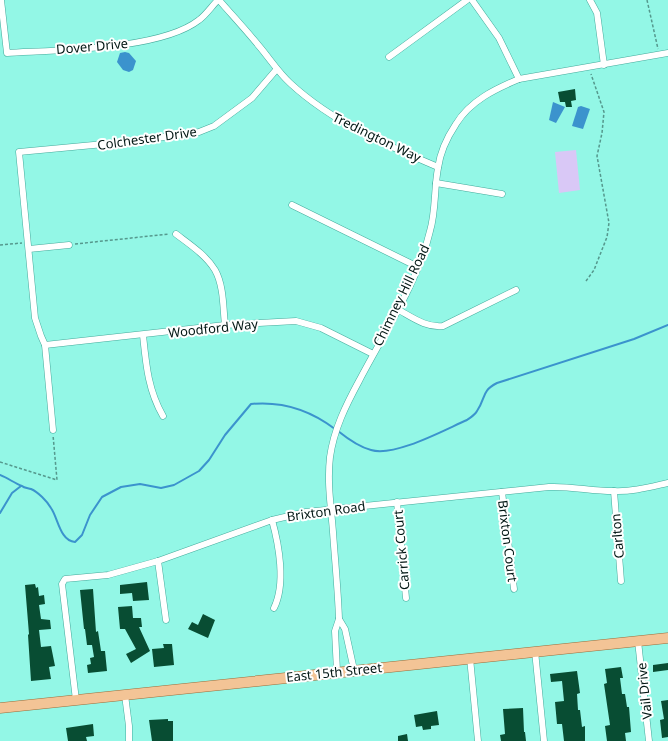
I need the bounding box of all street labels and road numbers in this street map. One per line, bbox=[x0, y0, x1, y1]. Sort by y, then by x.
street label: Dover Drive bbox=[55, 34, 129, 58]
street label: Tredington Way bbox=[330, 108, 424, 166]
street label: Colchester Drive bbox=[96, 122, 198, 154]
street label: Chimney Hill Road bbox=[369, 241, 433, 349]
street label: Woodford Way bbox=[167, 314, 259, 342]
street label: Brixton Road bbox=[286, 497, 366, 525]
street label: Brixton Court bbox=[494, 499, 522, 583]
street label: Carrick Court bbox=[389, 509, 413, 591]
street label: Carlton bbox=[606, 513, 628, 559]
street label: East 15th Street bbox=[285, 658, 383, 686]
street label: Vail Drive bbox=[632, 662, 656, 720]

